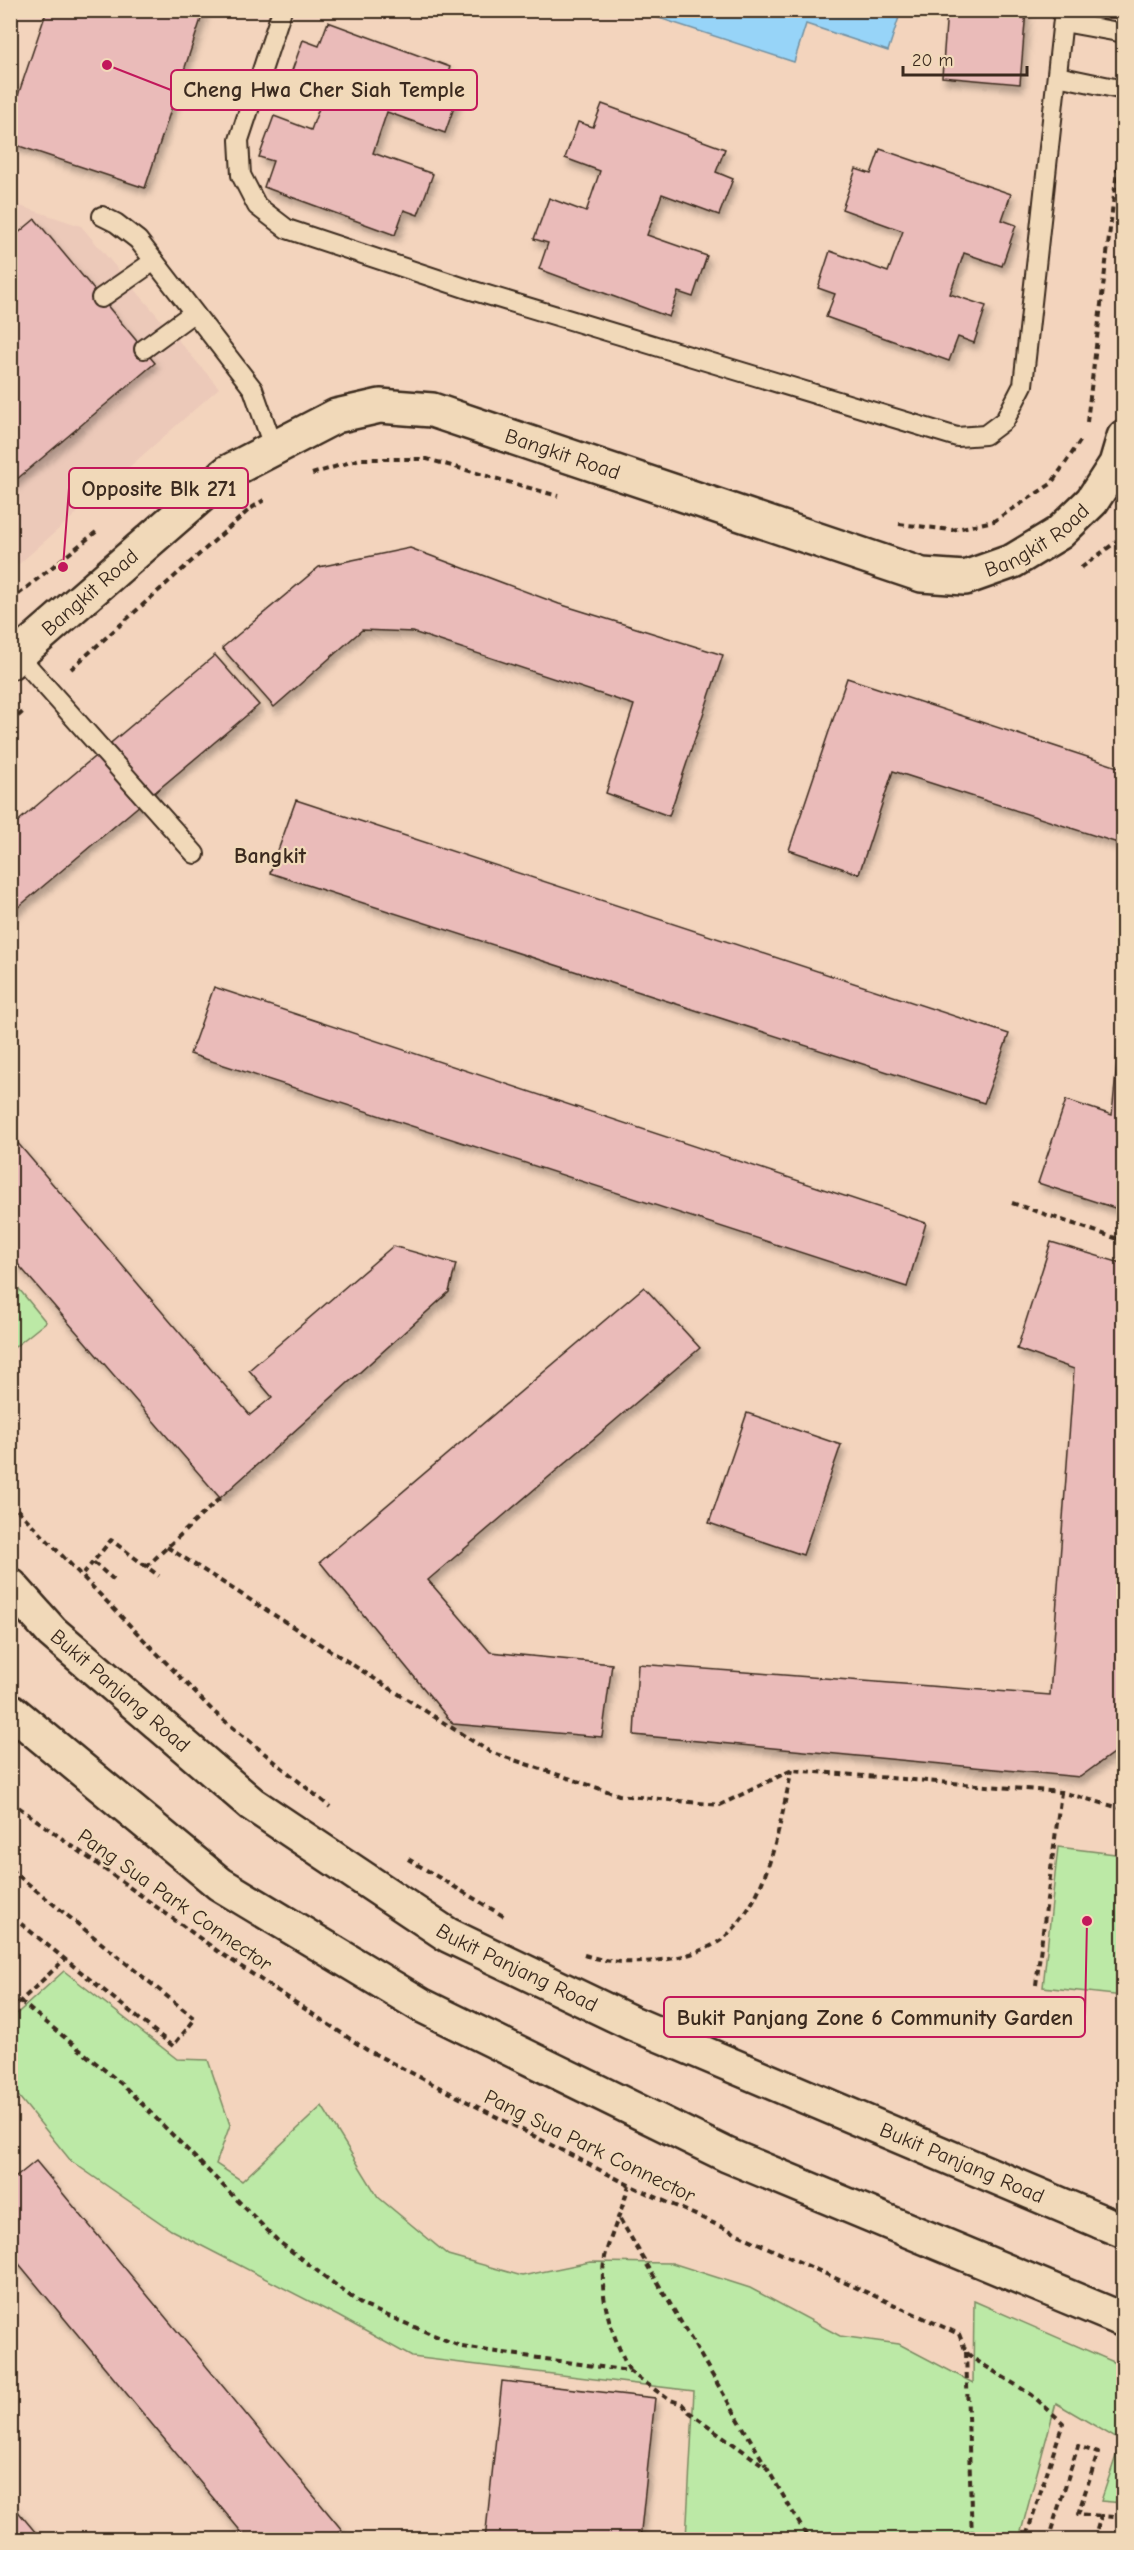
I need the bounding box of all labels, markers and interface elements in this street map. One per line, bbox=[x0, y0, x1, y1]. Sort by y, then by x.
scale bar bbox=[903, 39, 1028, 77]
text: 20 m bbox=[912, 50, 953, 71]
callout: Cheng Hwa Cher Siah Temple bbox=[171, 70, 477, 110]
text: Cheng Hwa Cher Siah Temple bbox=[183, 77, 465, 103]
street label: Bangkit Road bbox=[502, 423, 623, 485]
callout: Opposite Blk 271 bbox=[69, 468, 248, 508]
text: Opposite Blk 271 bbox=[82, 476, 236, 502]
street label: Bangkit Road bbox=[982, 499, 1094, 582]
street label: Bangkit Road bbox=[37, 544, 143, 641]
district label: Bangkit bbox=[234, 843, 307, 869]
street label: Bukit Panjang Road bbox=[46, 1624, 195, 1757]
street label: Pang Sua Park Connector bbox=[73, 1824, 277, 1977]
street label: Bukit Panjang Road bbox=[432, 1919, 602, 2017]
callout: Bukit Panjang Zone 6 Community Garden bbox=[664, 1997, 1085, 2037]
text: Bukit Panjang Zone 6 Community Garden bbox=[677, 2005, 1073, 2031]
street label: Pang Sua Park Connector bbox=[481, 2084, 700, 2208]
street label: Bukit Panjang Road bbox=[876, 2117, 1048, 2208]

